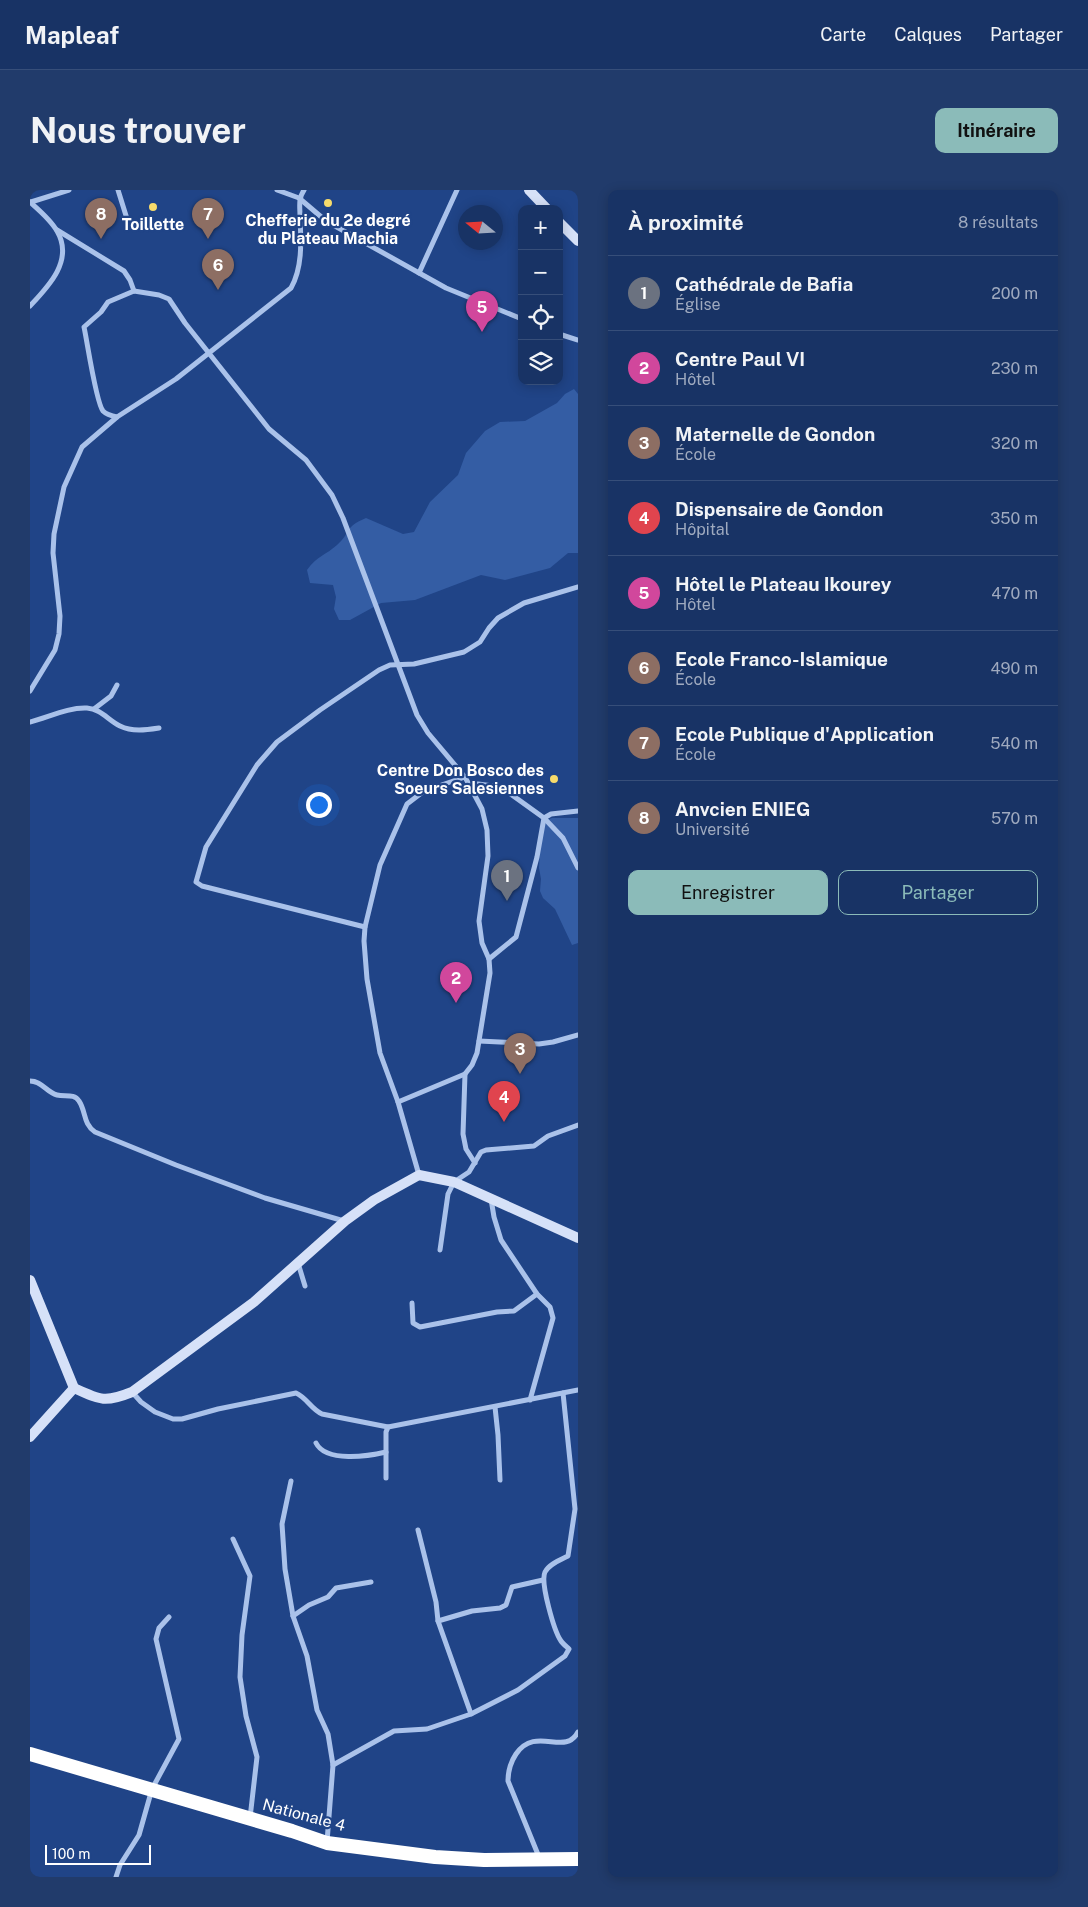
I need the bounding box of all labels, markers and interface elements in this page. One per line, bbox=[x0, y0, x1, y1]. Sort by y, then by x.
text: Mapleaf bbox=[25, 21, 119, 49]
text: Carte bbox=[820, 24, 866, 45]
text: Calques bbox=[894, 24, 962, 45]
text: Partager bbox=[990, 24, 1063, 45]
button: Itinéraire bbox=[935, 108, 1058, 153]
text: Nous trouver bbox=[30, 110, 246, 151]
marker: Chefferie du 2e degré du Plateau Machia bbox=[322, 197, 334, 209]
pin: 8 bbox=[85, 198, 117, 239]
pin: 7 bbox=[192, 198, 224, 239]
marker: Toillette bbox=[147, 201, 159, 213]
north arrow bbox=[458, 205, 503, 250]
map controls bbox=[518, 205, 563, 385]
button: + bbox=[518, 205, 563, 250]
text: À proximité bbox=[628, 210, 744, 235]
place label: Chefferie du 2e degré du Plateau Machia bbox=[245, 211, 411, 248]
text: 8 résultats bbox=[958, 213, 1038, 232]
place label: Toillette bbox=[122, 215, 184, 234]
pin: 6 bbox=[202, 249, 234, 290]
button: − bbox=[518, 250, 563, 295]
text: Cathédrale de Bafia bbox=[675, 273, 853, 295]
text: 1 bbox=[641, 284, 647, 303]
text: 200 m bbox=[991, 284, 1038, 303]
pin: 5 bbox=[466, 291, 498, 332]
button: locate bbox=[518, 295, 563, 340]
text: Église bbox=[675, 295, 721, 314]
button: layers bbox=[518, 340, 563, 385]
text: Centre Paul VI bbox=[675, 348, 805, 370]
text: 2 bbox=[639, 359, 649, 378]
text: 230 m bbox=[991, 359, 1038, 378]
text: Hôtel bbox=[675, 370, 716, 389]
text: Maternelle de Gondon bbox=[675, 423, 875, 445]
text: 3 bbox=[639, 434, 649, 453]
text: 320 m bbox=[991, 434, 1038, 453]
text: École bbox=[675, 445, 716, 464]
text: Dispensaire de Gondon bbox=[675, 498, 883, 520]
text: 4 bbox=[639, 509, 649, 528]
text: 350 m bbox=[990, 509, 1038, 528]
text: Hôpital bbox=[675, 520, 730, 539]
text: Hôtel le Plateau Ikourey bbox=[675, 573, 892, 595]
text: 5 bbox=[639, 584, 649, 603]
text: 470 m bbox=[991, 584, 1038, 603]
text: Hôtel bbox=[675, 595, 716, 614]
text: Ecole Franco-Islamique bbox=[675, 648, 888, 670]
text: 6 bbox=[639, 659, 649, 678]
text: 490 m bbox=[991, 659, 1038, 678]
text: École bbox=[675, 670, 716, 689]
text: Ecole Publique d'Application bbox=[675, 723, 934, 745]
text: 7 bbox=[639, 734, 649, 753]
text: 540 m bbox=[990, 734, 1038, 753]
text: École bbox=[675, 745, 716, 764]
place label: Centre Don Bosco des Soeurs Salesiennes bbox=[377, 761, 544, 798]
marker: Centre Don Bosco des Soeurs Salesiennes bbox=[548, 773, 560, 785]
your location bbox=[306, 792, 332, 818]
text: Anvcien ENIEG bbox=[675, 798, 810, 820]
text: 8 bbox=[639, 809, 649, 828]
text: 570 m bbox=[991, 809, 1038, 828]
text: Université bbox=[675, 820, 750, 839]
pin: 1 bbox=[491, 860, 523, 901]
button: Enregistrer bbox=[628, 870, 828, 915]
button: Partager bbox=[838, 870, 1038, 915]
pin: 2 bbox=[440, 962, 472, 1003]
pin: 3 bbox=[504, 1033, 536, 1074]
pin: 4 bbox=[488, 1081, 520, 1122]
street label: Nationale 4 bbox=[260, 1795, 348, 1835]
scale bar bbox=[45, 1842, 151, 1865]
text: 100 m bbox=[52, 1846, 90, 1862]

